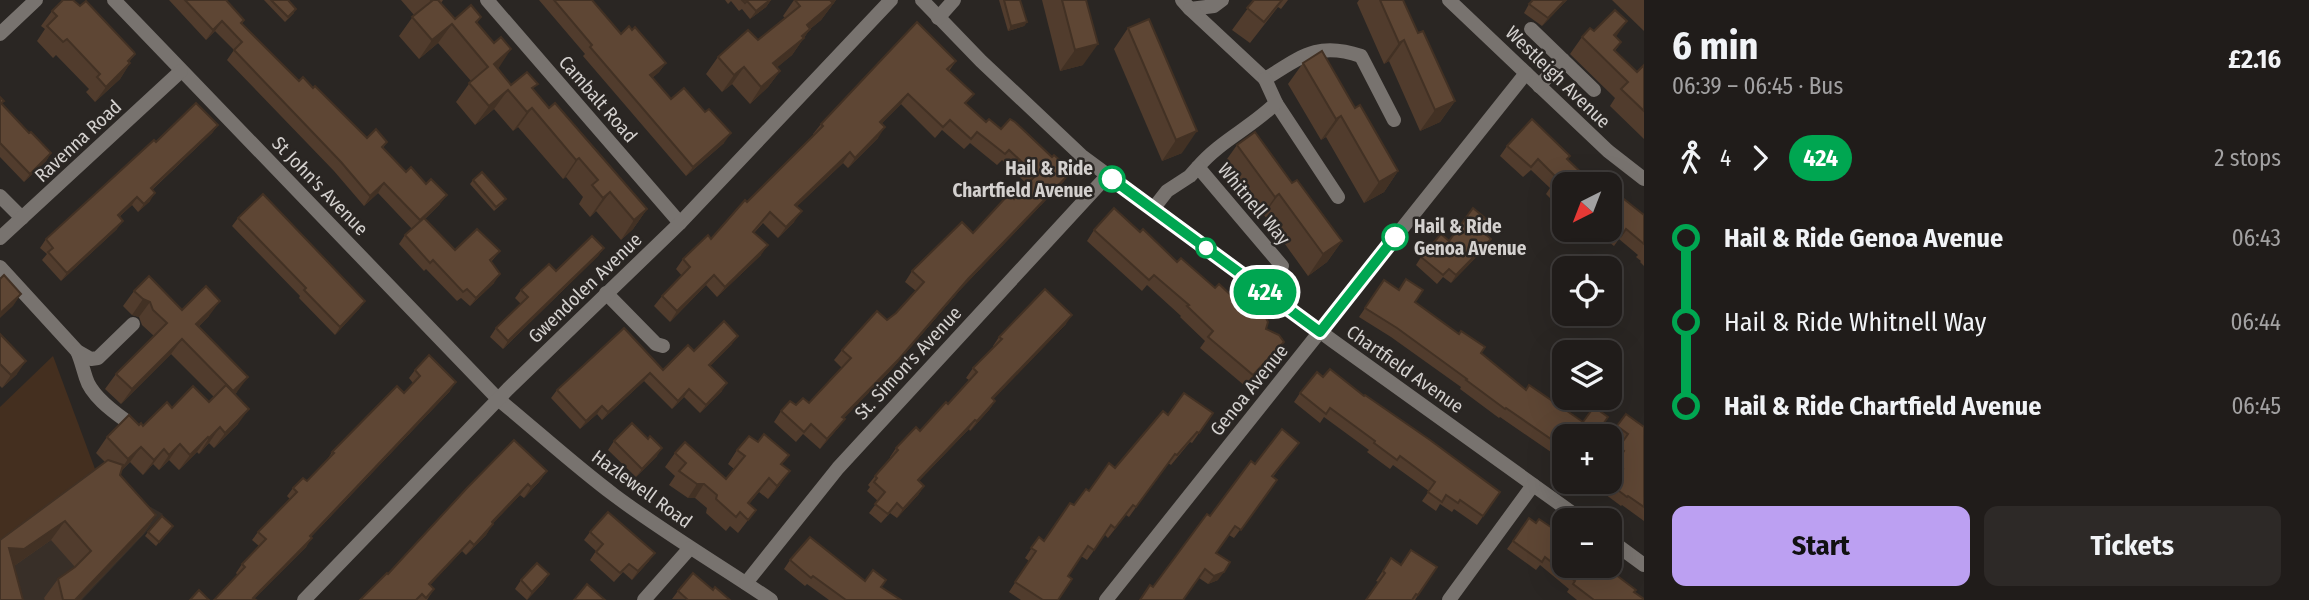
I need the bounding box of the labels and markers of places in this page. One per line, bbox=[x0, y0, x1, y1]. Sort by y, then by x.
place label: Hail & Ride Chartfield Avenue bbox=[953, 157, 1093, 202]
marker: Hail & Ride Chartfield Avenue bbox=[1099, 166, 1125, 192]
place label: Hail & Ride Genoa Avenue bbox=[1414, 215, 1527, 260]
marker: Hail & Ride Genoa Avenue bbox=[1382, 224, 1408, 250]
unlabelled marker bbox=[1196, 238, 1216, 258]

